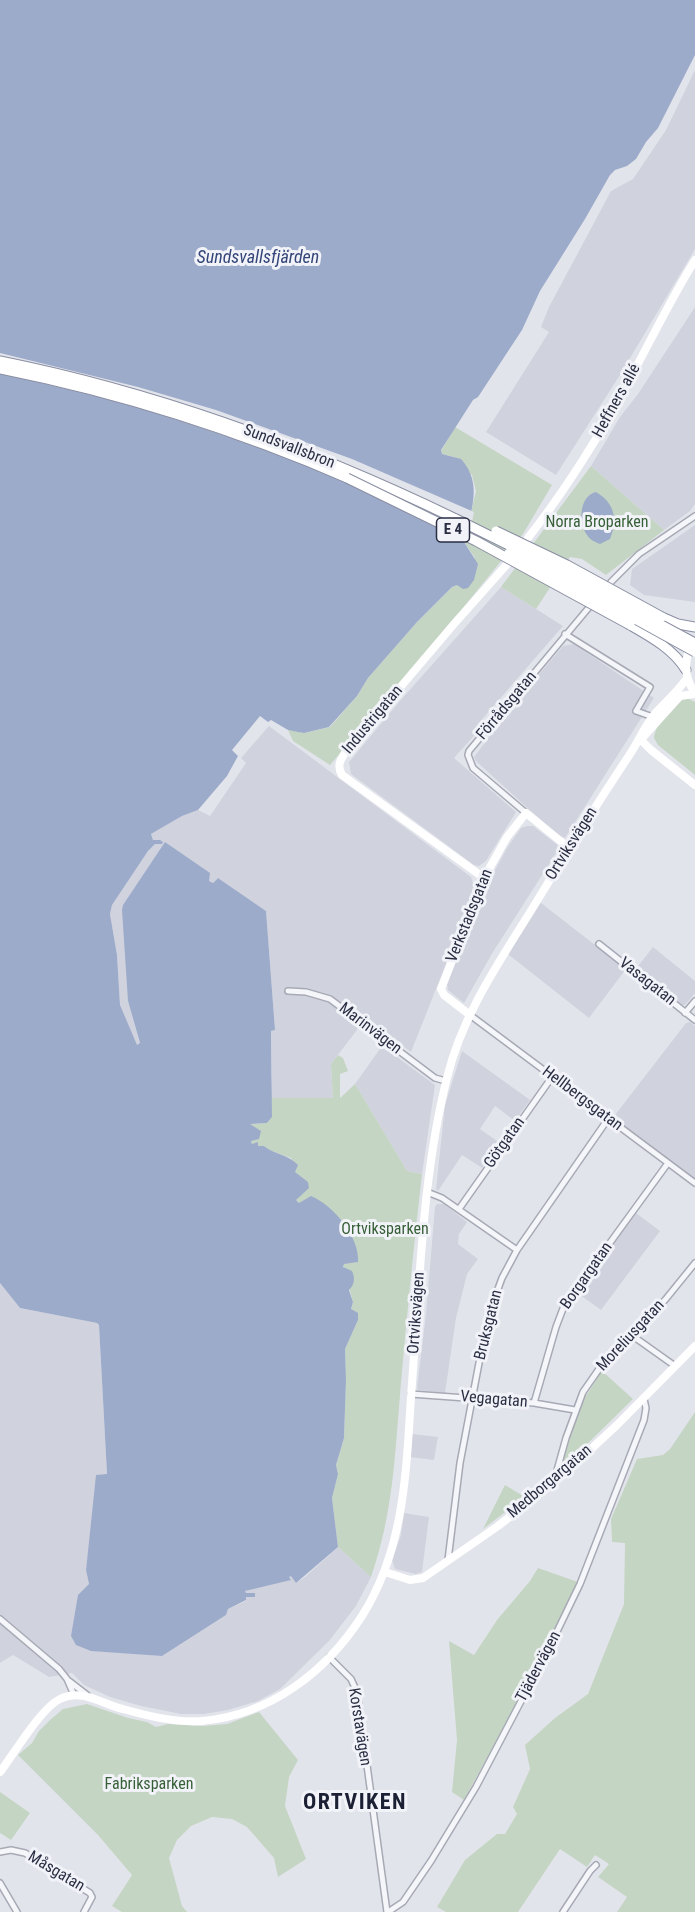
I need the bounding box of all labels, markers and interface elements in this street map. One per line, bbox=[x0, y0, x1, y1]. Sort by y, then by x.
water label: Sundsvallsfjärden bbox=[197, 247, 319, 269]
street label: Heffners allé bbox=[589, 361, 645, 441]
street label: Sundsvallsbron bbox=[241, 421, 337, 473]
park label: Norra Broparken bbox=[546, 513, 648, 533]
road number: E 4 bbox=[436, 518, 470, 542]
street label: Förrådsgatan bbox=[473, 668, 541, 744]
street label: Industrigatan bbox=[339, 682, 407, 758]
street label: Ortviksvägen bbox=[542, 804, 602, 884]
street label: Verkstadsgatan bbox=[443, 867, 497, 965]
street label: Vasagatan bbox=[615, 954, 679, 1010]
street label: Marinvägen bbox=[335, 999, 405, 1059]
street label: Hellbergsgatan bbox=[538, 1063, 626, 1135]
street label: Götgatan bbox=[481, 1114, 529, 1172]
park label: Ortviksparken bbox=[341, 1220, 429, 1240]
street label: Borgargatan bbox=[557, 1239, 617, 1313]
street label: Ortviksvägen bbox=[405, 1271, 429, 1355]
street label: Bruksgatan bbox=[471, 1288, 507, 1362]
street label: Moreliusgatan bbox=[593, 1296, 669, 1376]
street label: Vegagatan bbox=[460, 1388, 528, 1412]
street label: Medborgargatan bbox=[504, 1441, 596, 1523]
street label: Tjädervägen bbox=[512, 1628, 566, 1706]
street label: Korstavägen bbox=[343, 1687, 375, 1767]
park label: Fabriksparken bbox=[105, 1775, 193, 1795]
district label: ORTVIKEN bbox=[303, 1790, 407, 1816]
street label: Måsgatan bbox=[24, 1848, 88, 1896]

